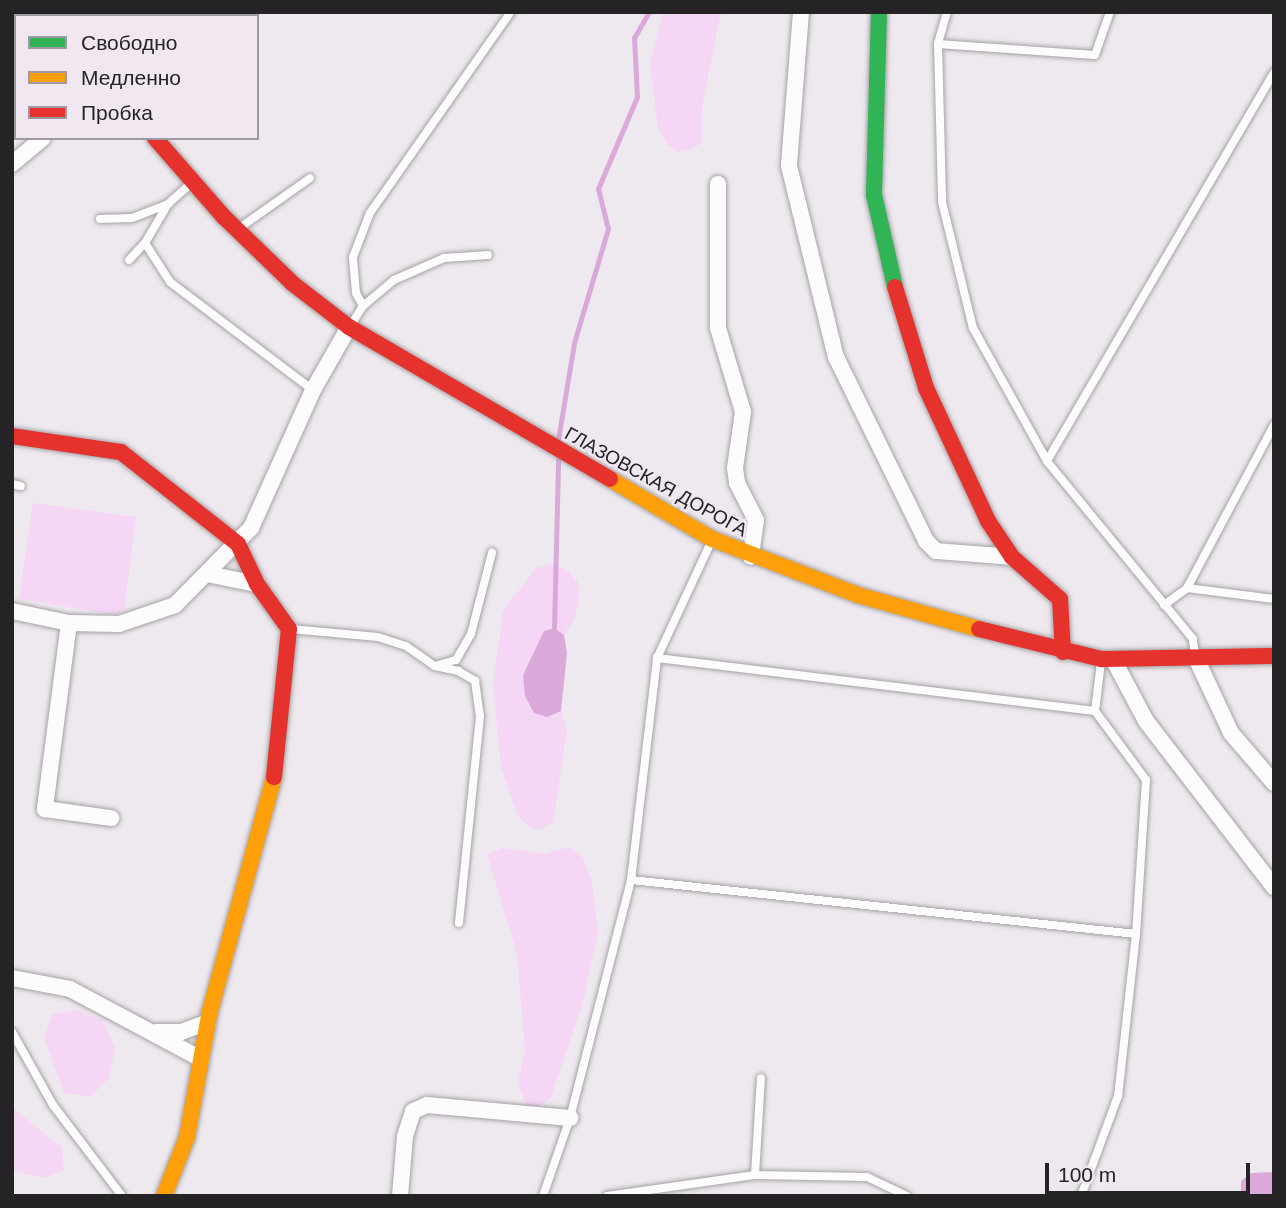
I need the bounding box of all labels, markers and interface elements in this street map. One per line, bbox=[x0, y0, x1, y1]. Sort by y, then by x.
legend bbox=[14, 14, 259, 140]
text: Свободно bbox=[81, 31, 178, 54]
text: Медленно bbox=[81, 66, 181, 89]
text: Пробка bbox=[81, 101, 153, 124]
street label: ГЛАЗОВСКАЯ ДОРОГА bbox=[561, 422, 751, 542]
scale bar bbox=[1048, 1148, 1253, 1192]
text: 100 m bbox=[1058, 1163, 1116, 1186]

